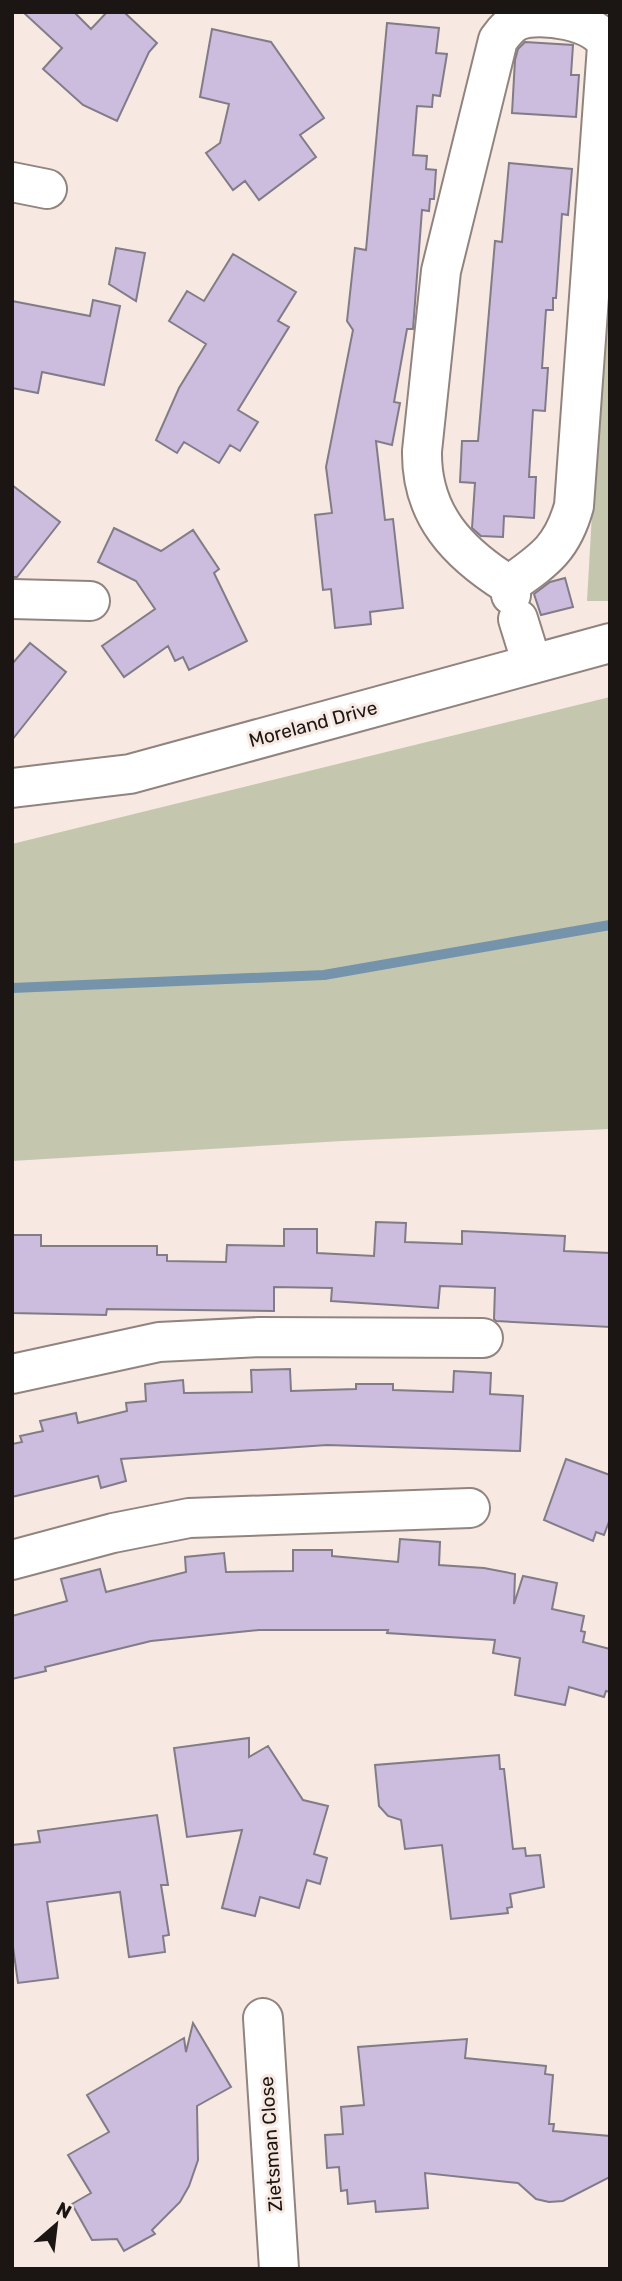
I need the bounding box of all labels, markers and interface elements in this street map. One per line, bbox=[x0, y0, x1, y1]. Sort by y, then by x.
street label: Moreland Drive bbox=[246, 696, 380, 752]
street label: Zietsman Close bbox=[255, 2075, 287, 2213]
north arrow bbox=[21, 2190, 91, 2260]
text: N bbox=[52, 2197, 75, 2224]

